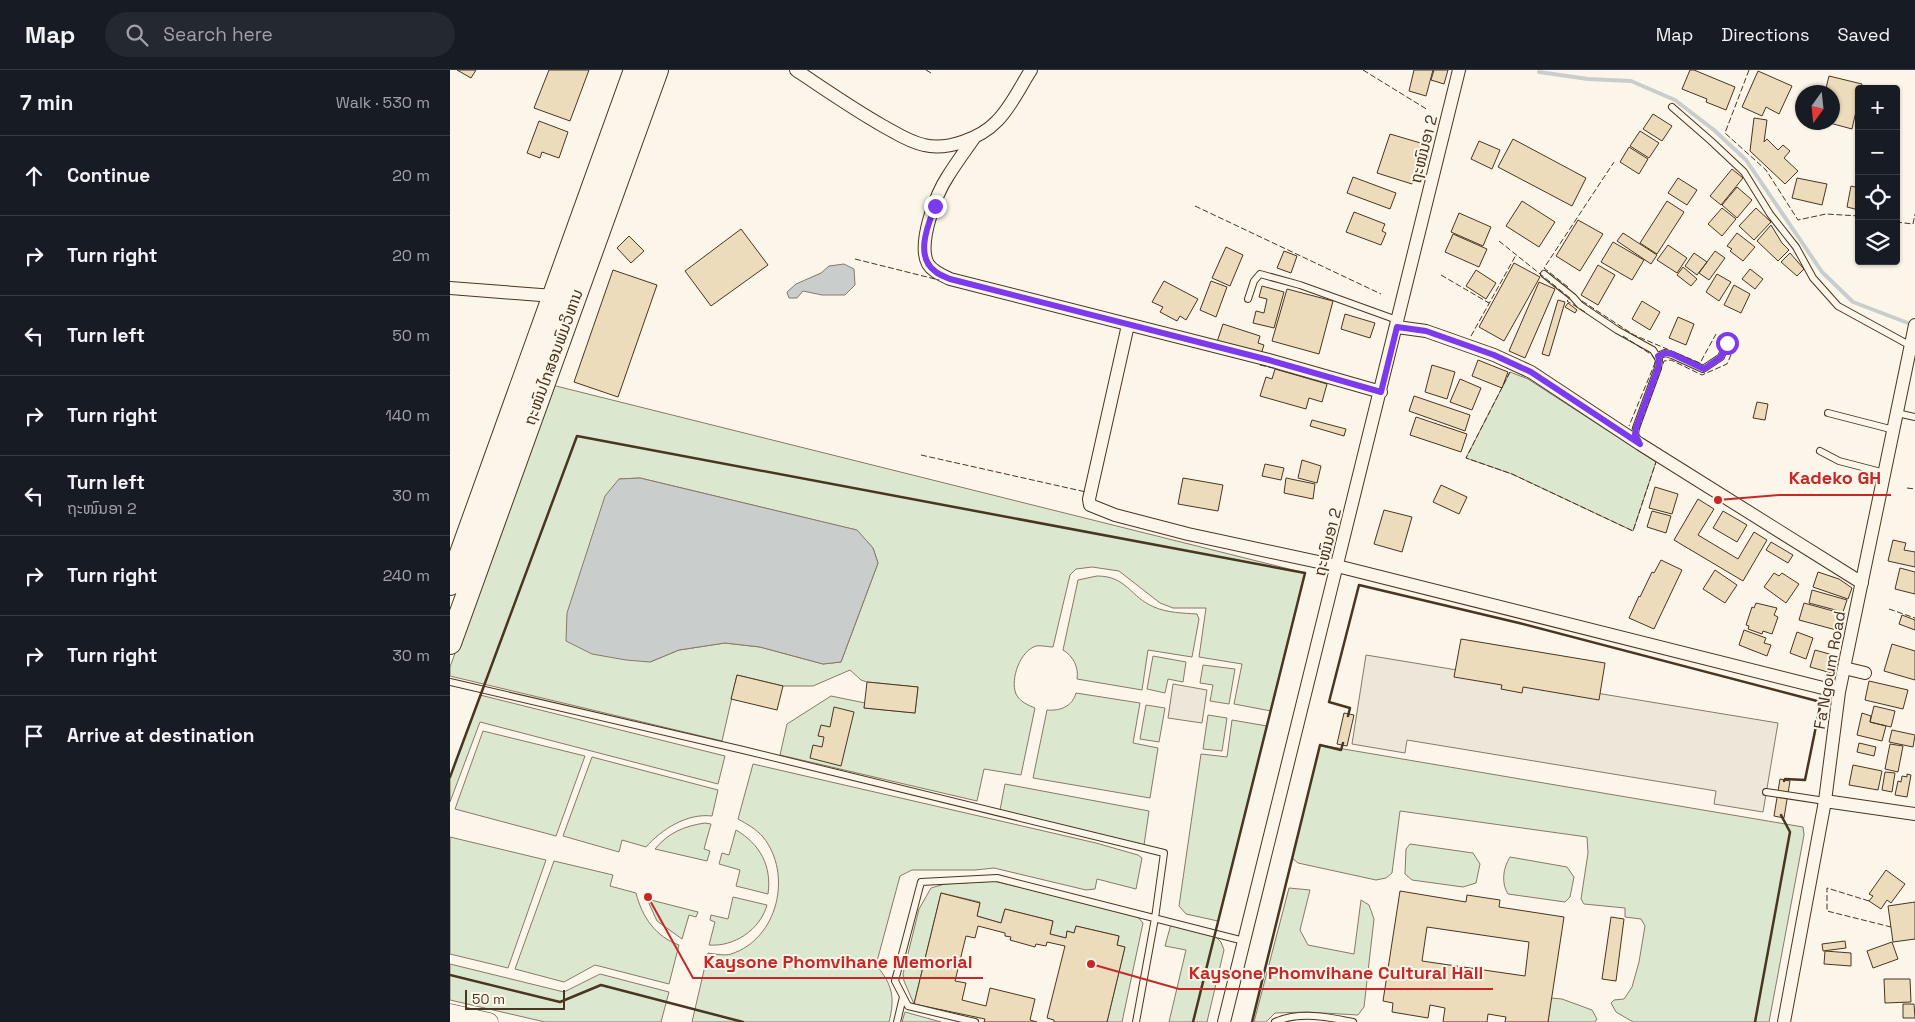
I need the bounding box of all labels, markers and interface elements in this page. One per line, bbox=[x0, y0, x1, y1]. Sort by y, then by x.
search box bbox=[105, 12, 455, 57]
text: Map bbox=[25, 19, 75, 50]
icon: search bbox=[123, 21, 151, 49]
text: Search here bbox=[163, 22, 273, 47]
text: Map bbox=[1656, 23, 1693, 46]
text: Directions bbox=[1721, 23, 1810, 46]
text: Saved bbox=[1838, 23, 1890, 46]
north arrow bbox=[1795, 85, 1840, 130]
map controls bbox=[1855, 85, 1900, 265]
button: + bbox=[1855, 85, 1900, 130]
text: 7 min bbox=[20, 89, 73, 116]
text: Walk · 530 m bbox=[336, 92, 430, 113]
street label: ຖະໜົນອາ 2 bbox=[1405, 113, 1442, 185]
button: − bbox=[1855, 130, 1900, 175]
icon: ahead bbox=[20, 162, 48, 190]
text: Continue bbox=[67, 163, 150, 188]
text: 20 m bbox=[392, 165, 430, 186]
button: locate bbox=[1855, 175, 1900, 220]
route end bbox=[924, 195, 947, 218]
button: layers bbox=[1855, 220, 1900, 265]
icon: right bbox=[20, 242, 48, 270]
text: Turn right bbox=[67, 243, 157, 268]
text: 20 m bbox=[392, 245, 430, 266]
street label: ຖະໜົນໄກສອນພົມວິຫານ bbox=[519, 286, 588, 428]
icon: left bbox=[20, 322, 48, 350]
text: Turn left bbox=[67, 323, 145, 348]
text: 50 m bbox=[392, 325, 430, 346]
route start bbox=[1716, 332, 1739, 355]
icon: right bbox=[20, 402, 48, 430]
text: Turn right bbox=[67, 403, 157, 428]
text: 140 m bbox=[385, 405, 430, 426]
callout: Kadeko GH bbox=[1779, 462, 1891, 495]
text: Kadeko GH bbox=[1789, 466, 1881, 489]
text: Turn left bbox=[67, 470, 145, 495]
icon: left bbox=[20, 482, 48, 510]
text: 30 m bbox=[392, 485, 430, 506]
text: ຖະໜົນອາ 2 bbox=[67, 498, 137, 519]
street label: ຖະໜົນອາ 2 bbox=[1309, 506, 1346, 578]
icon: right bbox=[20, 562, 48, 590]
text: Turn right bbox=[67, 563, 157, 588]
text: 240 m bbox=[383, 565, 430, 586]
street label: Fa Ngoum Road bbox=[1809, 609, 1850, 731]
icon: right bbox=[20, 642, 48, 670]
text: Turn right bbox=[67, 643, 157, 668]
text: 30 m bbox=[392, 645, 430, 666]
icon: arrive bbox=[20, 722, 48, 750]
text: Arrive at destination bbox=[67, 723, 255, 748]
callout: Kaysone Phomvihane Memorial bbox=[693, 945, 983, 978]
text: Kaysone Phomvihane Memorial bbox=[703, 950, 973, 973]
callout: Kaysone Phomvihane Cultural Hall bbox=[1179, 956, 1493, 989]
text: Kaysone Phomvihane Cultural Hall bbox=[1189, 961, 1483, 984]
scale bar bbox=[465, 987, 565, 1010]
text: 50 m bbox=[472, 990, 505, 1008]

